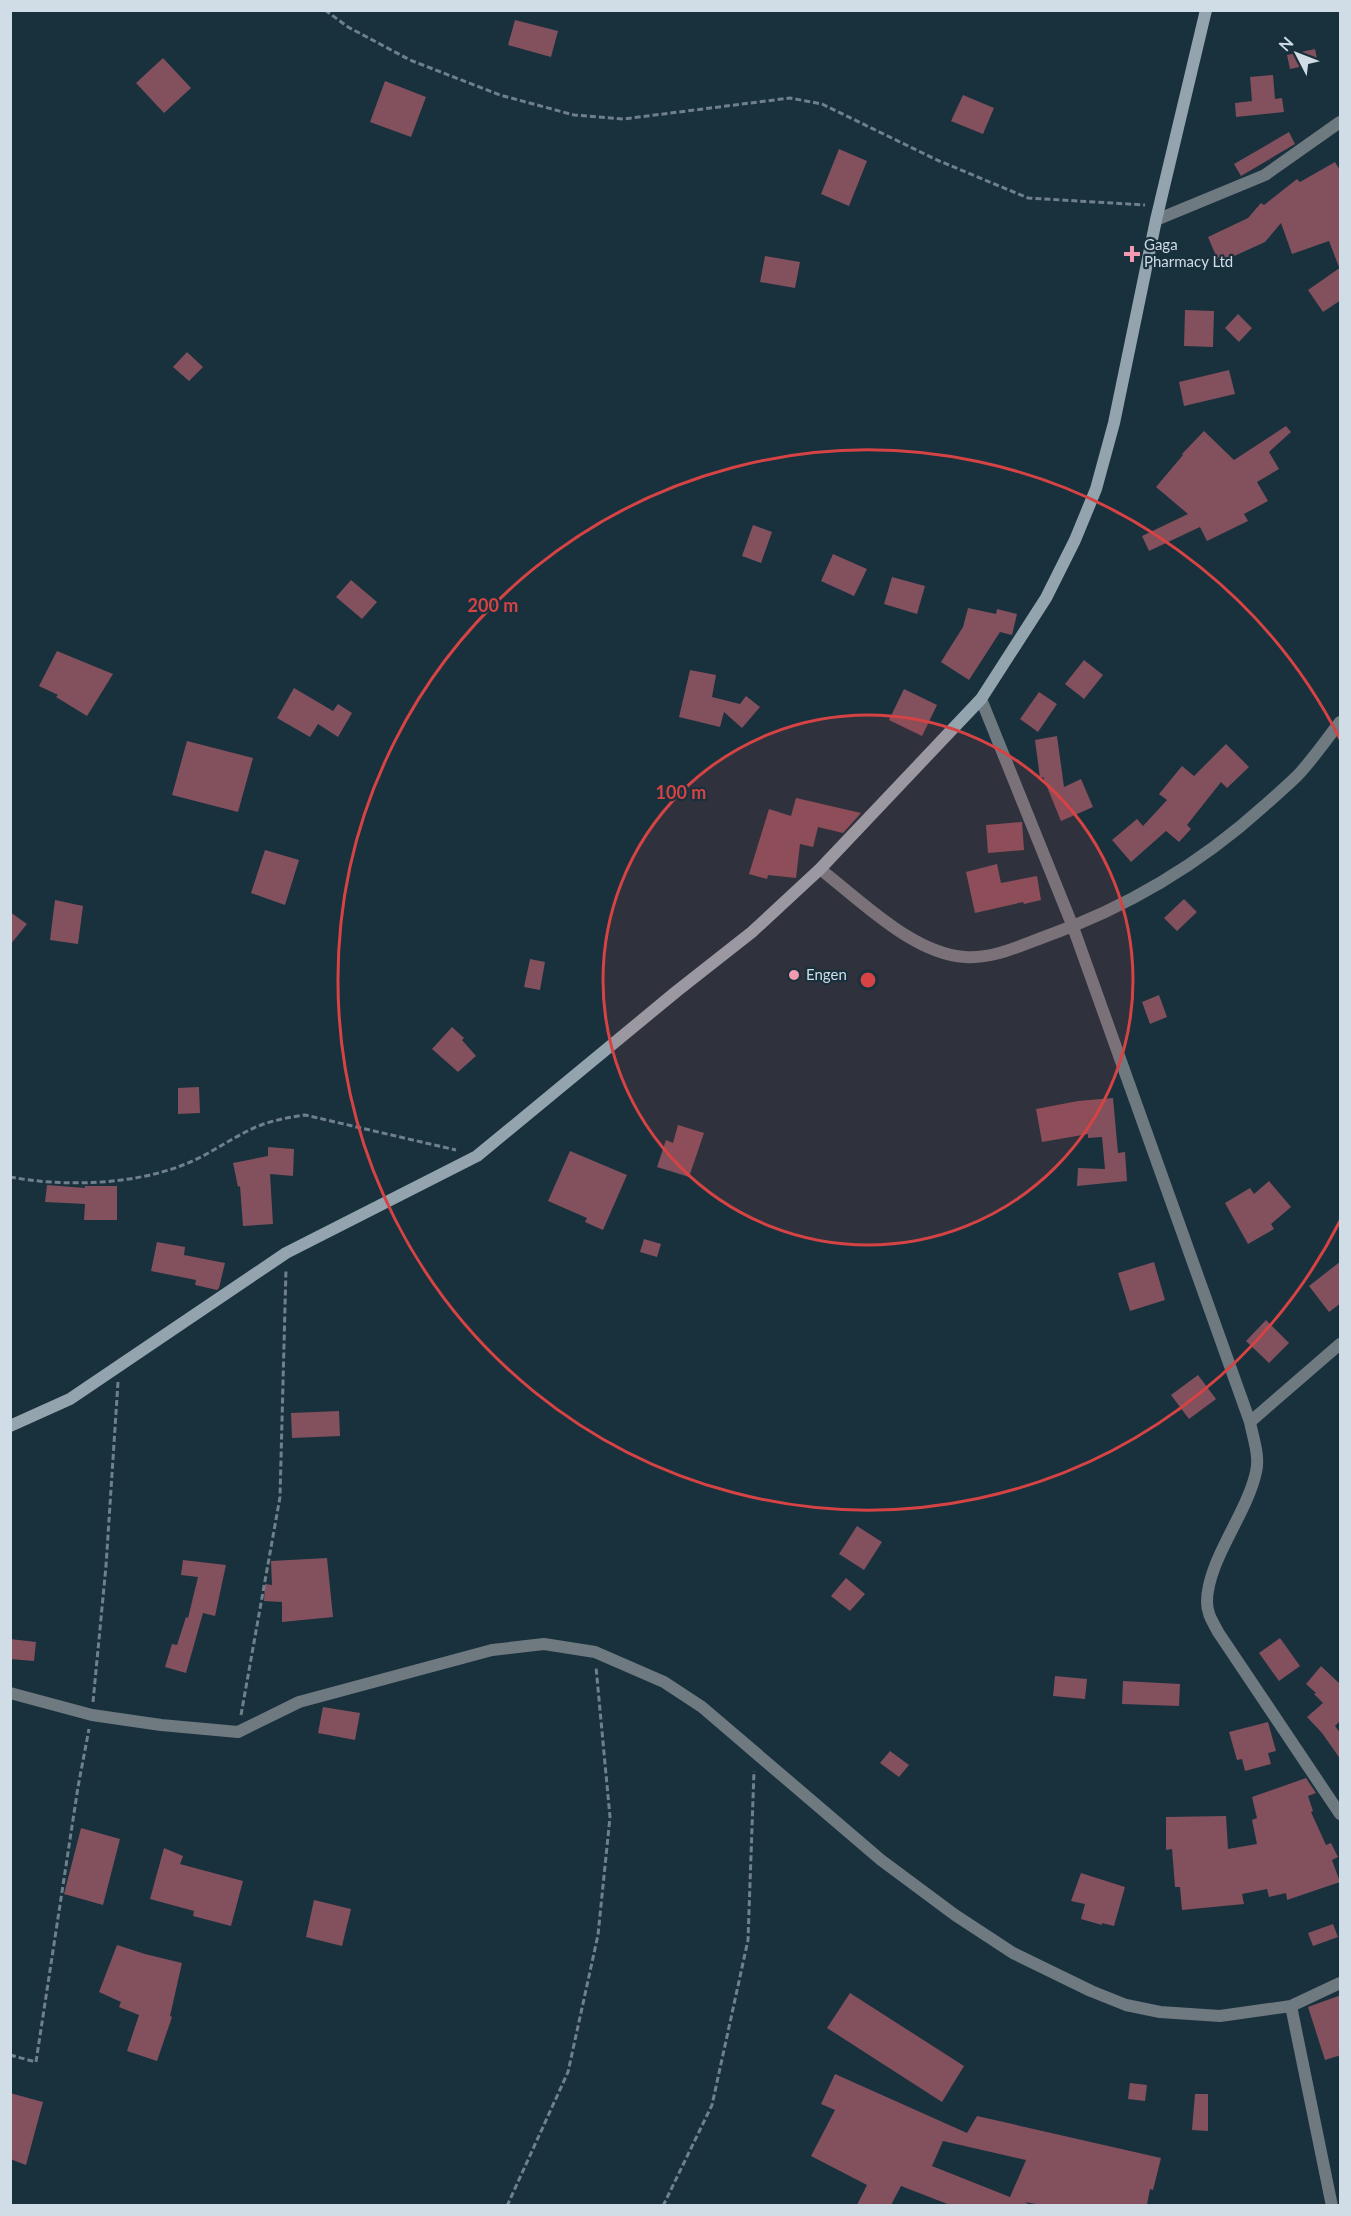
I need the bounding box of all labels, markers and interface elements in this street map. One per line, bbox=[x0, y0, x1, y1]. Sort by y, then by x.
north arrow bbox=[1267, 24, 1327, 84]
text: N bbox=[1274, 33, 1297, 55]
place label: Gaga Pharmacy Ltd bbox=[1144, 235, 1233, 270]
marker: Gaga Pharmacy Ltd bbox=[1125, 247, 1139, 261]
text: 200 m bbox=[468, 594, 518, 616]
text: 100 m bbox=[656, 781, 706, 803]
place label: Engen bbox=[806, 965, 847, 983]
marker: Engen bbox=[787, 968, 801, 982]
centre of rings bbox=[858, 970, 878, 990]

